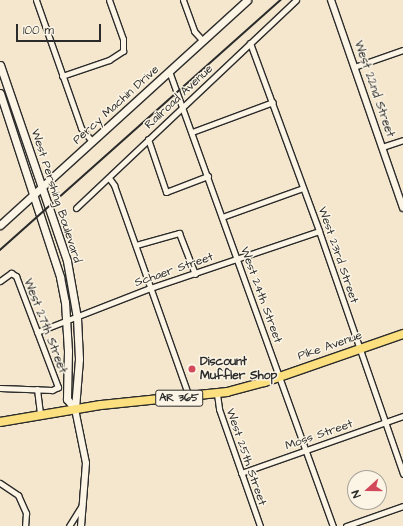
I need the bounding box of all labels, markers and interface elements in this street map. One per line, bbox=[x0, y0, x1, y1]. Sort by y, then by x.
scale bar bbox=[18, 16, 103, 42]
text: 100 m bbox=[23, 22, 54, 39]
street label: West 22nd Street bbox=[351, 39, 397, 139]
street label: Railroad Avenue bbox=[142, 62, 216, 132]
street label: Percy Machin Drive bbox=[70, 63, 162, 147]
street label: West Pershing Boulevard bbox=[28, 127, 84, 265]
street label: West 23rd Street bbox=[315, 205, 361, 305]
street label: West 24th Street bbox=[237, 245, 285, 345]
street label: Schaer Street bbox=[133, 250, 215, 290]
street label: West 27th Street bbox=[20, 277, 70, 375]
street label: Pike Avenue bbox=[296, 328, 364, 364]
place label: Discount Muffler Shop bbox=[200, 355, 277, 383]
marker: Discount Muffler Shop bbox=[187, 364, 197, 374]
road number: AR 365 bbox=[155, 389, 203, 407]
street label: West 25th Street bbox=[223, 407, 269, 507]
street label: Moss Street bbox=[283, 417, 355, 453]
north arrow bbox=[347, 470, 387, 510]
text: N bbox=[348, 488, 365, 500]

